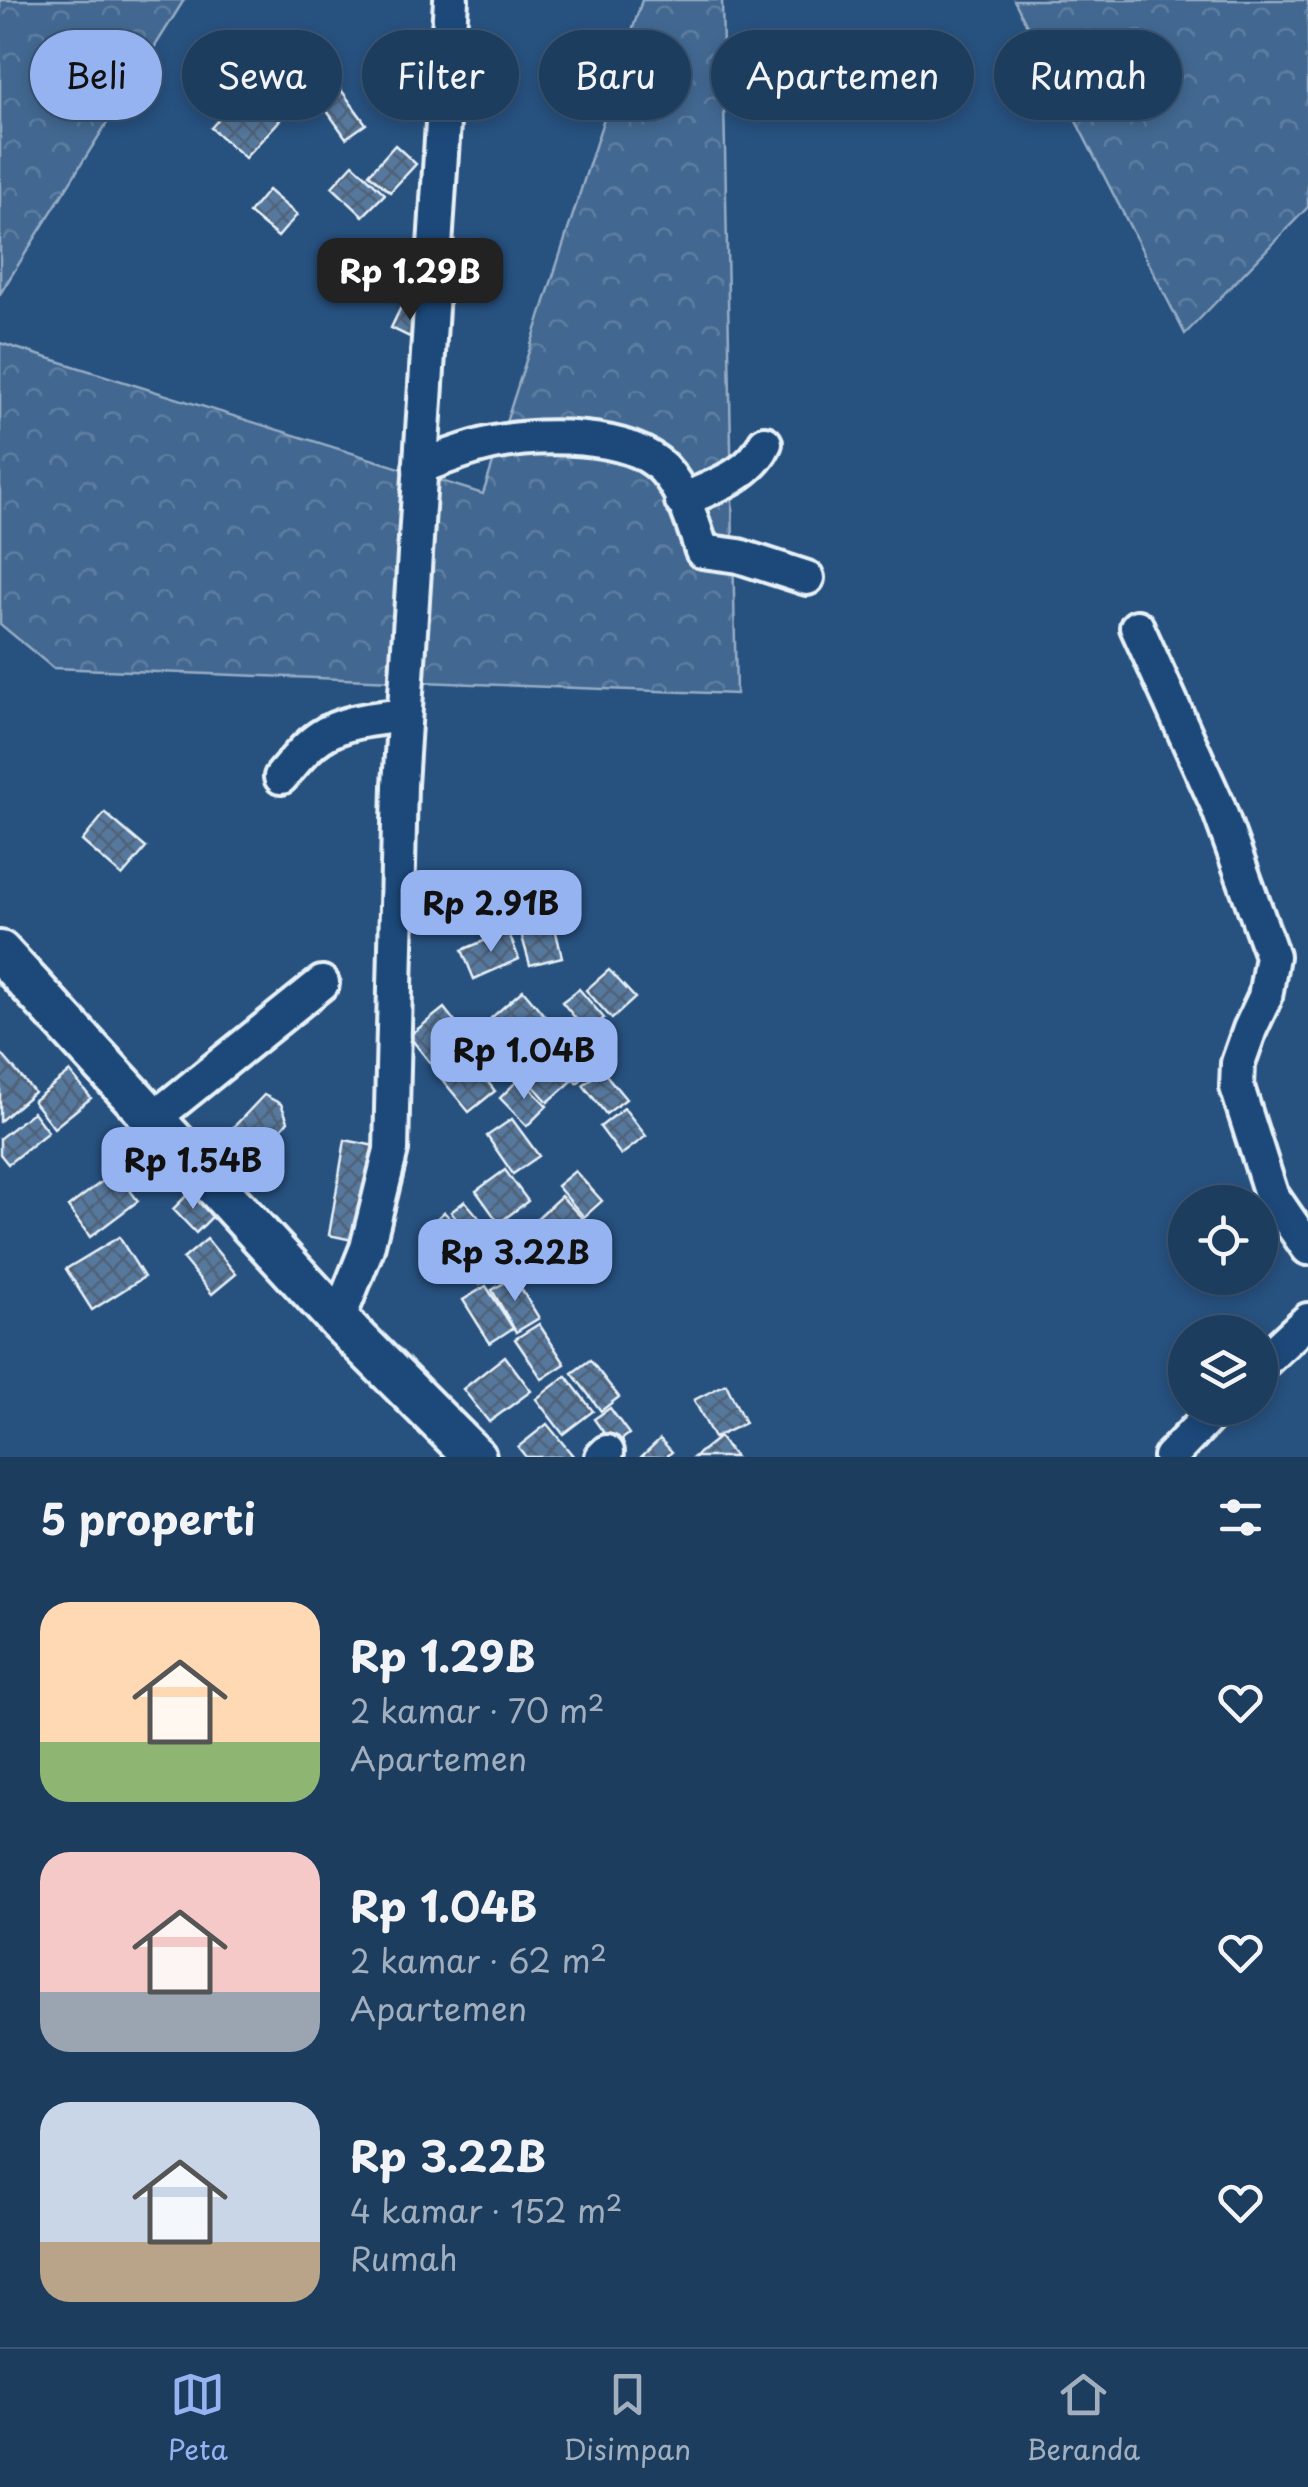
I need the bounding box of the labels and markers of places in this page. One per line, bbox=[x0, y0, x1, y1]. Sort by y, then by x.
pin: Rp 1.29B bbox=[307, 238, 513, 323]
pin: Rp 2.91B bbox=[388, 870, 594, 955]
pin: Rp 1.04B bbox=[421, 1017, 627, 1102]
pin: Rp 1.54B bbox=[90, 1127, 296, 1212]
pin: Rp 3.22B bbox=[412, 1219, 618, 1304]

